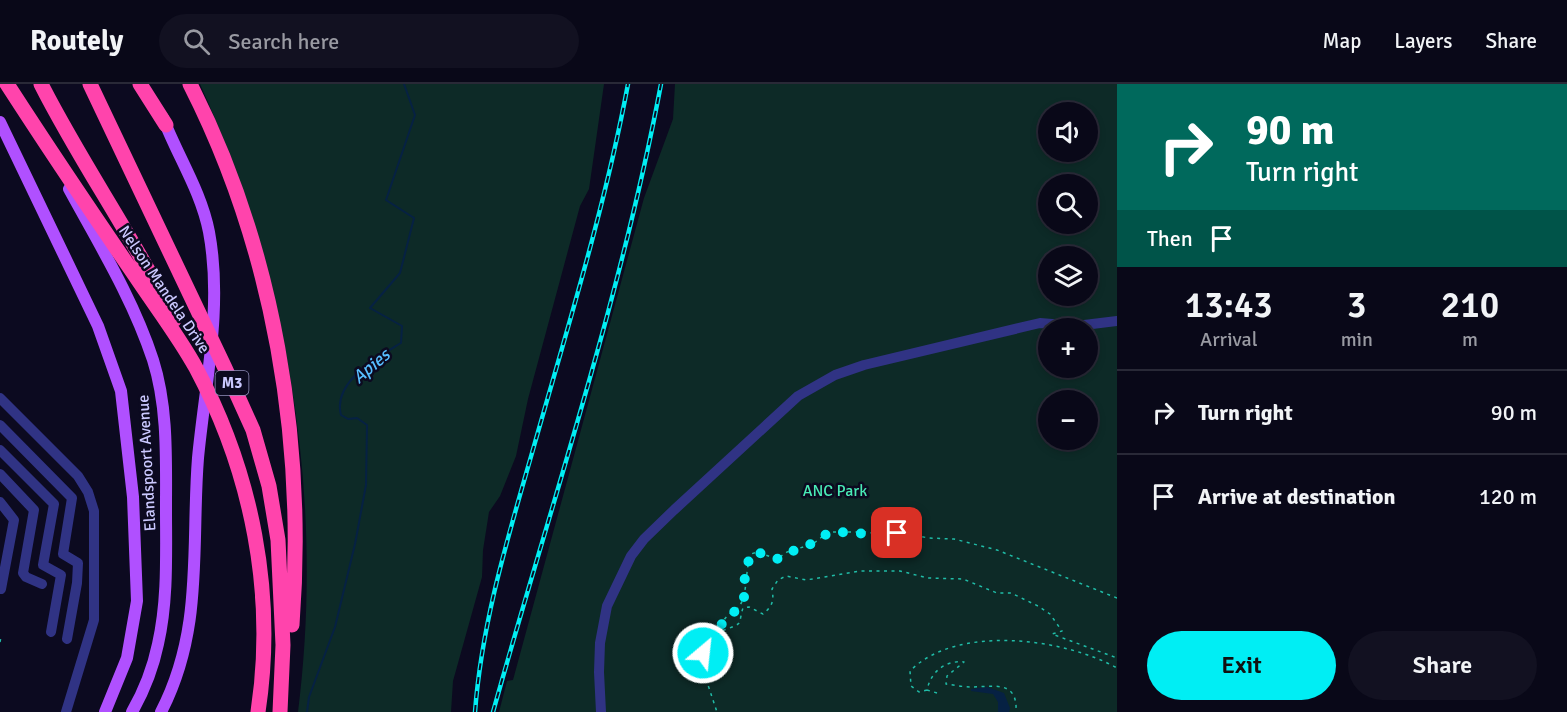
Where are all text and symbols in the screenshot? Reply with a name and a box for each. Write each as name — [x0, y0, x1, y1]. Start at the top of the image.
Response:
search box — [159, 14, 579, 68]
text: Routely — [30, 24, 123, 58]
icon: search — [180, 25, 213, 58]
text: Search here — [228, 28, 339, 55]
text: Map — [1323, 28, 1361, 54]
text: Layers — [1394, 28, 1452, 54]
text: Share — [1485, 28, 1537, 54]
map controls — [1038, 102, 1098, 450]
button: sound — [1038, 102, 1098, 162]
text: 90 m — [1246, 105, 1335, 156]
icon: right — [1147, 108, 1225, 186]
text: Turn right — [1246, 156, 1359, 189]
button: search — [1038, 174, 1098, 234]
street label: Nelson Mandela Drive — [114, 222, 214, 357]
icon: arrive — [1205, 222, 1238, 255]
text: Then — [1147, 225, 1193, 252]
button: layers — [1038, 246, 1098, 306]
text: 13:43 — [1185, 283, 1273, 328]
text: 3 — [1347, 283, 1367, 328]
text: 210 — [1441, 283, 1499, 328]
button: + — [1038, 318, 1098, 378]
text: Arrival — [1200, 327, 1258, 352]
text: min — [1341, 327, 1373, 352]
text: m — [1462, 327, 1478, 352]
water label: Apies — [348, 343, 396, 388]
road number: M3 — [216, 371, 248, 395]
button: − — [1038, 390, 1098, 450]
street label: Elandspoort Avenue — [133, 394, 161, 532]
icon: right — [1147, 396, 1180, 429]
text: Turn right — [1198, 399, 1293, 426]
text: 90 m — [1491, 399, 1537, 426]
icon: arrive — [1147, 480, 1180, 513]
park label: ANC Park — [803, 481, 867, 501]
text: Arrive at destination — [1198, 483, 1395, 510]
text: 120 m — [1479, 483, 1537, 510]
pin — [871, 507, 922, 558]
icon: arrive — [880, 516, 913, 549]
position arrow — [671, 621, 735, 685]
button: Exit — [1147, 631, 1336, 700]
button: Share — [1348, 631, 1537, 700]

